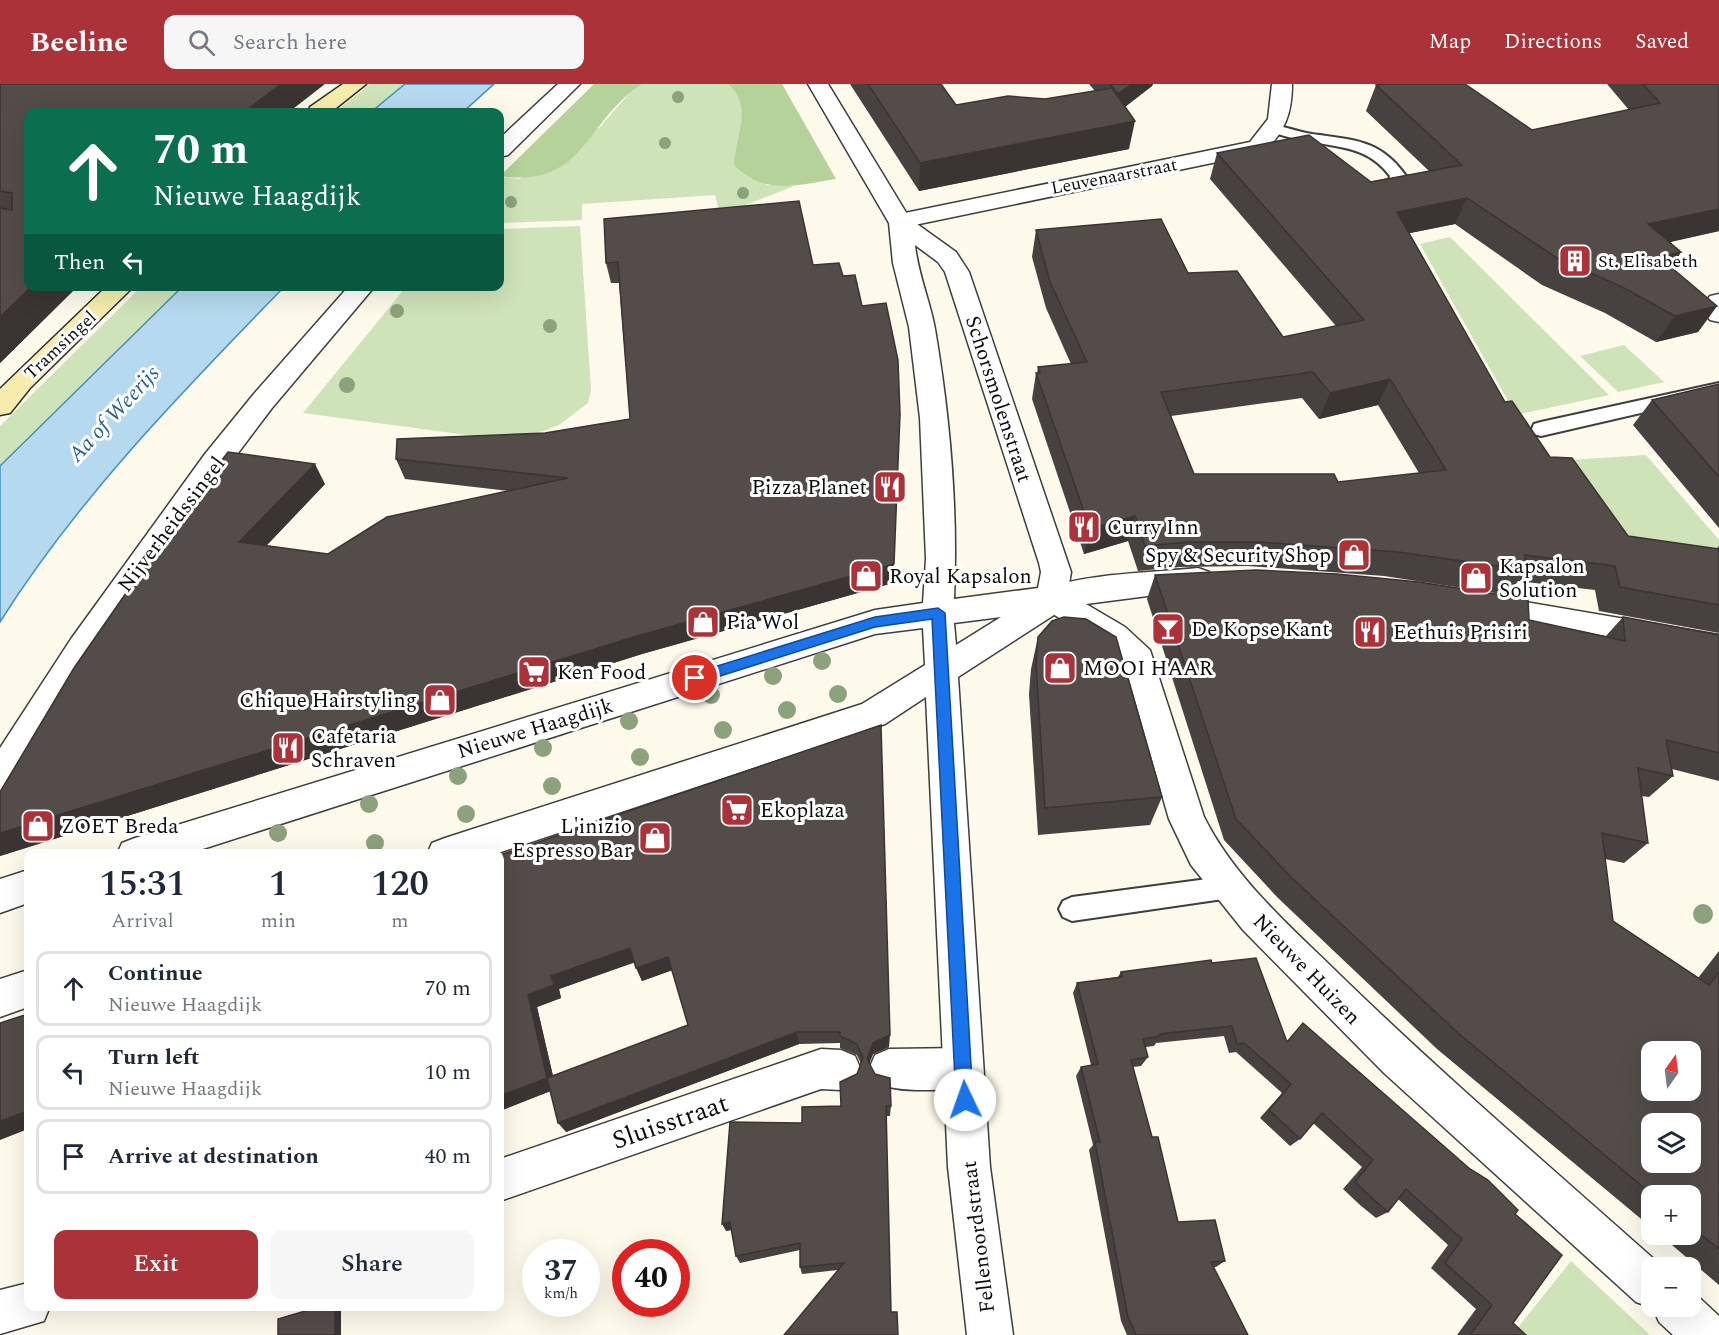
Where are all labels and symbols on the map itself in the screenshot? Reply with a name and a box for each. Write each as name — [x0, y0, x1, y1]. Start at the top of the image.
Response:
street label: Leuvenaarstraat — [1049, 151, 1180, 202]
building icon: St. Elisabeth — [1557, 243, 1593, 279]
place label: St. Elisabeth — [1598, 248, 1698, 275]
street label: Tramsingel — [18, 305, 103, 386]
street label: Schorsmolenstraat — [956, 312, 1040, 487]
water label: Aa of Weerijs — [60, 358, 168, 470]
street label: Nijverheidssingel — [110, 450, 234, 600]
restaurant icon: Pizza Planet — [872, 469, 908, 505]
place label: Pizza Planet — [752, 472, 867, 504]
restaurant icon: Curry Inn — [1066, 509, 1102, 545]
place label: Curry Inn — [1107, 512, 1199, 544]
shop icon: Spy & Security Shop — [1336, 537, 1372, 573]
place label: Spy & Security Shop — [1145, 540, 1331, 572]
place label: Kapsalon Solution — [1499, 551, 1585, 607]
shop icon: Royal Kapsalon — [848, 558, 884, 594]
shop icon: Kapsalon Solution — [1458, 560, 1494, 596]
place label: Royal Kapsalon — [889, 561, 1032, 593]
shop icon: Pia Wol — [685, 604, 721, 640]
place label: Pia Wol — [726, 607, 799, 639]
bar icon: De Kopse Kant — [1150, 611, 1186, 647]
place label: De Kopse Kant — [1191, 614, 1330, 646]
restaurant icon: Eethuis Prisiri — [1352, 614, 1388, 650]
place label: Eethuis Prisiri — [1393, 617, 1528, 649]
shop icon: MOOI HAAR — [1042, 650, 1078, 686]
pin — [669, 652, 720, 703]
place label: MOOI HAAR — [1083, 653, 1213, 685]
supermarket icon: Ken Food — [516, 654, 552, 690]
place label: Ken Food — [557, 657, 646, 689]
shop icon: Chique Hairstyling — [422, 682, 458, 718]
place label: Chique Hairstyling — [239, 685, 417, 717]
street label: Nieuwe Haagdijk — [453, 690, 618, 768]
place label: Cafetaria Schraven — [311, 721, 397, 777]
restaurant icon: Cafetaria Schraven — [270, 730, 306, 766]
supermarket icon: Ekoplaza — [719, 792, 755, 828]
place label: Ekoplaza — [760, 795, 846, 827]
shop icon: ZOET Breda — [20, 808, 56, 844]
place label: ZOET Breda — [61, 811, 179, 843]
place label: L'inizio Espresso Bar — [512, 811, 632, 867]
shop icon: L'inizio Espresso Bar — [637, 820, 673, 856]
street label: Nieuwe Huizen — [1245, 907, 1368, 1033]
north arrow — [1641, 1041, 1701, 1101]
position arrow — [933, 1068, 997, 1132]
street label: Sluisstraat — [607, 1083, 734, 1161]
street label: Fellenoordstraat — [954, 1159, 1004, 1315]
speed limit sign: 40 — [612, 1239, 690, 1317]

